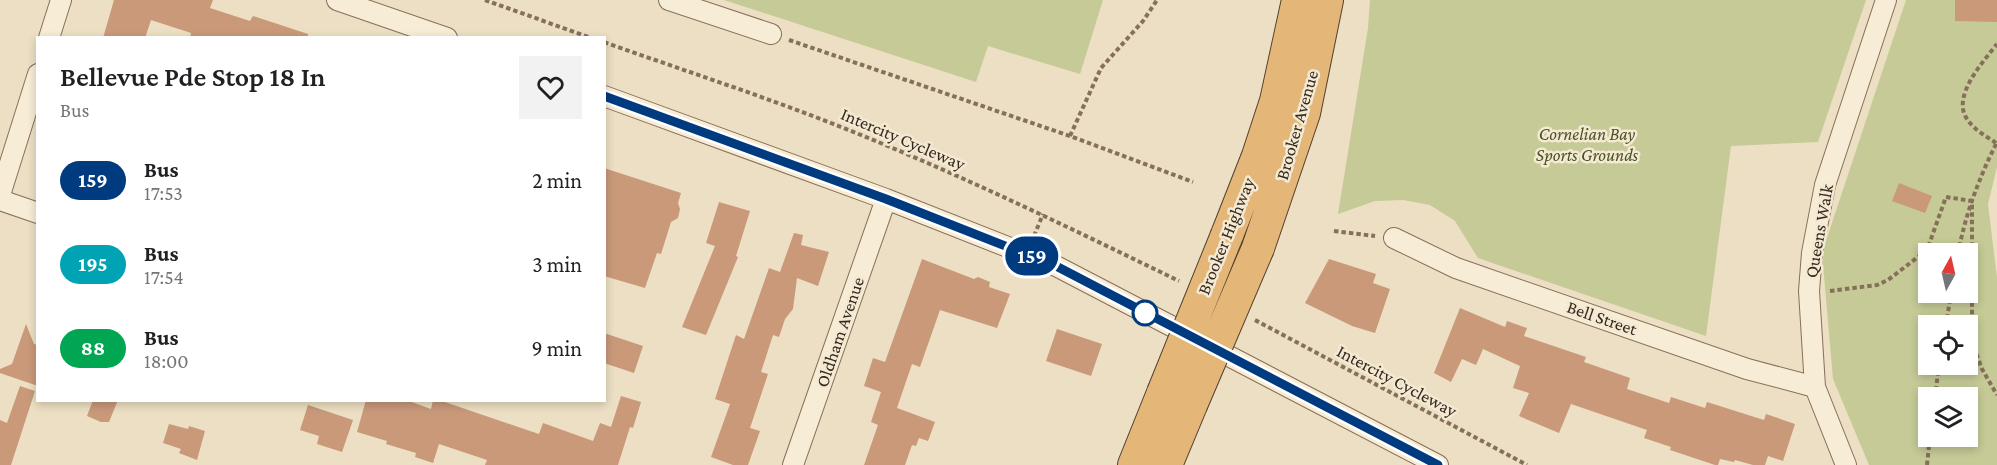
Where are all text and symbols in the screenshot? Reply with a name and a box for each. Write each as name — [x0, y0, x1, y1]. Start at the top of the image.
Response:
button: heart — [519, 56, 582, 119]
text: Bellevue Pde Stop 18 In — [60, 61, 325, 92]
street label: Brooker Avenue — [1272, 68, 1322, 182]
text: Bus — [60, 99, 89, 121]
street label: Intercity Cycleway — [838, 104, 969, 174]
park label: Cornelian Bay Sports Grounds — [1536, 124, 1639, 165]
text: Bus — [144, 157, 178, 182]
text: 159 — [78, 168, 108, 192]
text: 2 min — [532, 168, 582, 193]
street label: Brooker Highway — [1193, 174, 1259, 297]
text: 17:53 — [144, 182, 183, 204]
street label: Queens Walk — [1801, 182, 1837, 279]
line badge: 159 — [998, 236, 1066, 276]
text: Bus — [144, 241, 178, 266]
north arrow — [1918, 243, 1978, 303]
map controls — [1918, 243, 1978, 447]
text: 159 — [1017, 244, 1047, 268]
text: 195 — [78, 252, 108, 276]
text: 3 min — [532, 252, 582, 277]
text: 17:54 — [144, 266, 184, 288]
street label: Oldham Avenue — [812, 274, 868, 390]
street label: Bell Street — [1564, 297, 1641, 340]
unlabelled marker — [1132, 300, 1158, 326]
button: locate — [1918, 315, 1978, 375]
text: Bus — [144, 325, 178, 350]
text: 88 — [81, 336, 105, 360]
text: 9 min — [531, 336, 582, 361]
street label: Intercity Cycleway — [1334, 341, 1461, 421]
text: 18:00 — [144, 350, 189, 372]
button: layers — [1918, 387, 1978, 447]

